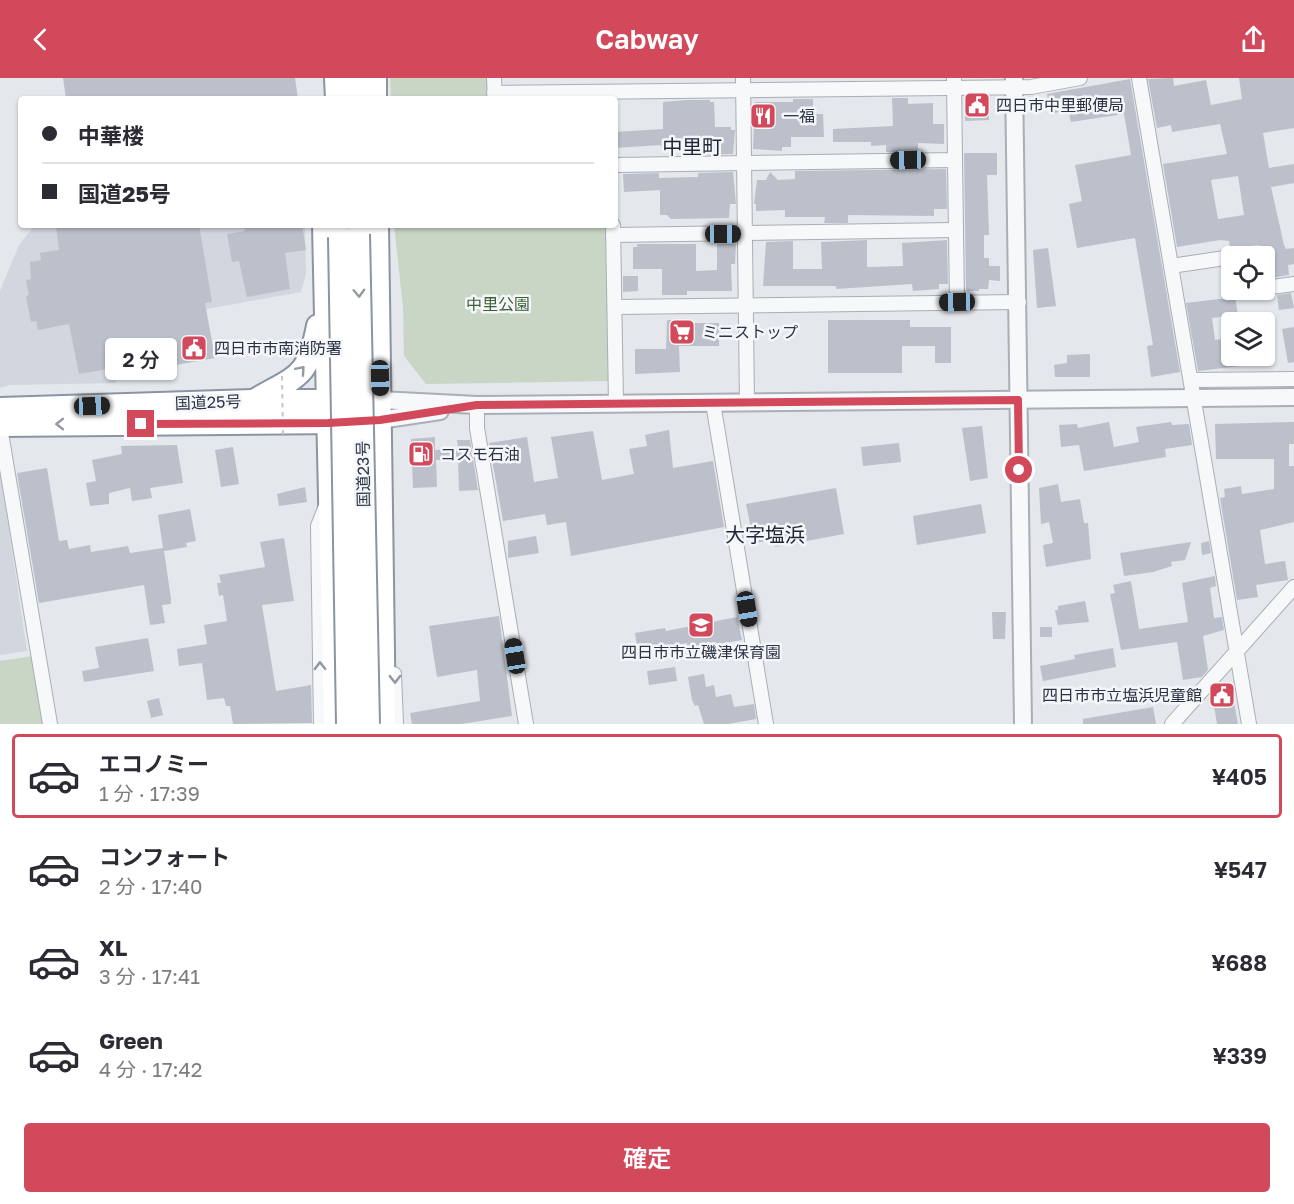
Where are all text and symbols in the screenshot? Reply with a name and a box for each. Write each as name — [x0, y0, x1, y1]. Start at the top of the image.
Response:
icon: back — [24, 23, 57, 56]
text: Cabway — [595, 23, 699, 55]
icon: share — [1237, 23, 1270, 56]
public building icon: 四日市中里郵便局 — [962, 90, 992, 120]
place label: 四日市中里郵便局 — [996, 95, 1124, 115]
restaurant icon: 一福 — [748, 101, 778, 131]
place label: 一福 — [783, 106, 815, 126]
text: 中華楼 — [78, 122, 144, 149]
district label: 中里町 — [662, 134, 722, 158]
car — [890, 151, 926, 169]
text: 国道25号 — [78, 180, 171, 207]
car — [705, 225, 741, 243]
map controls — [1221, 246, 1275, 366]
button: locate — [1221, 246, 1275, 300]
one-way arrow — [353, 288, 366, 297]
car — [939, 293, 975, 311]
park label: 中里公園 — [466, 294, 530, 314]
button: layers — [1221, 312, 1275, 366]
supermarket icon: ミニストップ — [667, 317, 697, 347]
place label: ミニストップ — [702, 322, 798, 342]
public building icon: 四日市市南消防署 — [179, 333, 209, 363]
callout: 2 分 — [105, 337, 177, 379]
place label: 四日市市南消防署 — [214, 338, 342, 358]
text: 2 分 — [123, 347, 159, 371]
car — [371, 360, 389, 396]
one-way arrow — [294, 366, 305, 377]
street label: 国道25号 — [174, 391, 242, 413]
car — [74, 396, 110, 416]
route end — [127, 410, 154, 437]
one-way arrow — [55, 418, 64, 430]
fuel station icon: コスモ石油 — [406, 439, 436, 469]
street label: 国道23号 — [352, 441, 374, 507]
place label: コスモ石油 — [440, 444, 520, 464]
route start — [1005, 456, 1032, 483]
district label: 大字塩浜 — [725, 522, 805, 546]
car — [735, 590, 759, 628]
school or university icon: 四日市市立磯津保育園 — [686, 610, 716, 640]
car — [503, 637, 527, 675]
place label: 四日市市立磯津保育園 — [621, 642, 781, 662]
one-way arrow — [314, 661, 327, 670]
one-way arrow — [388, 674, 401, 683]
public building icon: 四日市市立塩浜児童館 — [1207, 680, 1237, 710]
place label: 四日市市立塩浜児童館 — [1042, 685, 1202, 705]
icon: car — [27, 749, 81, 803]
text: エコノミー — [99, 750, 209, 777]
text: ¥405 — [1212, 763, 1267, 790]
text: 1 分 · 17:39 — [99, 781, 200, 805]
icon: car — [27, 842, 81, 896]
text: コンフォート — [99, 843, 230, 870]
text: ¥547 — [1214, 856, 1267, 883]
text: 2 分 · 17:40 — [99, 874, 203, 898]
text: XL — [99, 934, 127, 961]
icon: car — [27, 935, 81, 989]
text: ¥688 — [1211, 949, 1267, 976]
text: 3 分 · 17:41 — [99, 964, 200, 988]
text: Green — [99, 1027, 163, 1054]
icon: car — [27, 1028, 81, 1082]
text: ¥339 — [1212, 1042, 1267, 1069]
text: 4 分 · 17:42 — [99, 1057, 202, 1081]
button: 確定 — [24, 1123, 1270, 1192]

